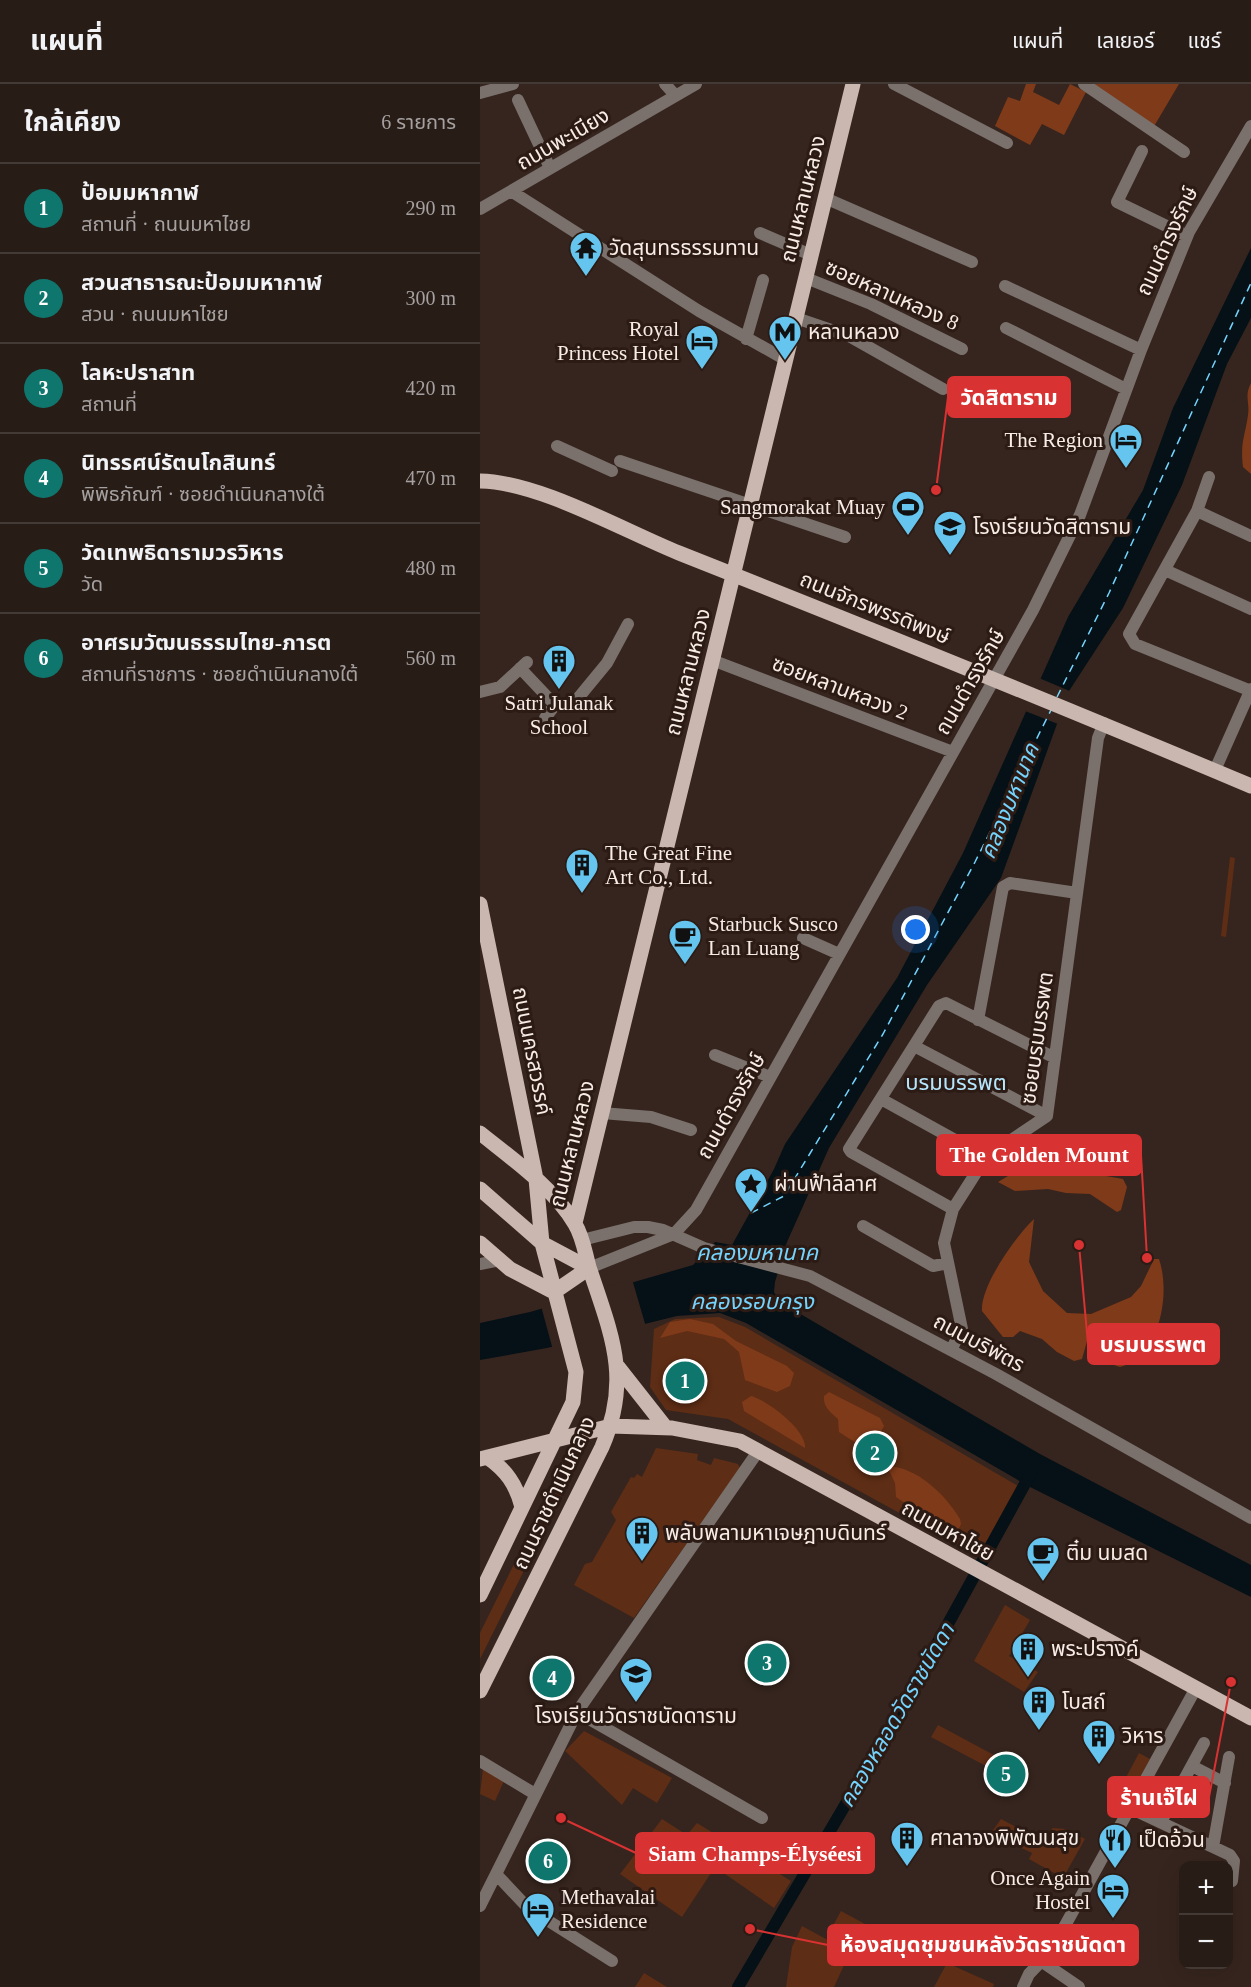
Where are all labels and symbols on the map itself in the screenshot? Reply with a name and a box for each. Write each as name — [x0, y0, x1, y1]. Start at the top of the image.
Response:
street label: ถนนพะเนียง — [512, 103, 614, 175]
street label: ถนนหลานหลวง — [776, 133, 830, 265]
street label: ถนนดำรงรักษ์ — [1131, 183, 1203, 299]
temple icon: วัดสุนทรธรรมทาน — [568, 230, 604, 277]
place label: วัดสุนทรธรรมทาน — [609, 236, 759, 261]
street label: ซอยหลานหลวง 8 — [821, 254, 963, 336]
metro station icon: หลานหลวง — [767, 314, 803, 361]
place label: Royal Princess Hotel — [557, 317, 679, 365]
place label: หลานหลวง — [808, 319, 900, 345]
hotel icon: Royal Princess Hotel — [684, 323, 720, 370]
callout: วัดสิตาราม — [948, 377, 1070, 417]
text: วัดสิตาราม — [960, 385, 1058, 410]
hotel icon: The Region — [1108, 422, 1144, 469]
place label: The Region — [1004, 428, 1103, 452]
sports icon: Sangmorakat Muay — [890, 489, 926, 536]
place label: Sangmorakat Muay — [720, 495, 886, 519]
school or university icon: โรงเรียนวัดสิตาราม — [932, 509, 968, 556]
place label: โรงเรียนวัดสิตาราม — [973, 515, 1131, 539]
street label: ถนนจักรพรรดิพงษ์ — [796, 567, 954, 649]
street label: ถนนหลานหลวง — [661, 606, 715, 738]
street label: ถนนดำรงรักษ์ — [930, 625, 1010, 739]
building icon: Satri Julanak School — [541, 643, 577, 690]
street label: ซอยหลานหลวง 2 — [769, 651, 911, 725]
place label: Satri Julanak School — [504, 691, 614, 739]
water label: คลองมหานาค — [975, 739, 1044, 862]
place label: The Great Fine Art Co., Ltd. — [605, 841, 732, 889]
building icon: The Great Fine Art Co., Ltd. — [564, 847, 600, 894]
place label: Starbuck Susco Lan Luang — [708, 912, 838, 960]
your location — [901, 915, 930, 944]
cafe icon: Starbuck Susco Lan Luang — [667, 918, 703, 965]
street label: ซอยบรมบรรพต — [1016, 970, 1058, 1106]
street label: ถนนนครสวรรค์ — [508, 985, 556, 1117]
street label: ถนนดำรงรักษ์ — [692, 1049, 770, 1163]
district label: บรมบรรพต — [905, 1070, 1007, 1095]
street label: ถนนหลานหลวง — [545, 1078, 599, 1210]
callout: The Golden Mount — [937, 1135, 1141, 1175]
text: The Golden Mount — [949, 1142, 1130, 1167]
place icon: ผ่านฟ้าลีลาศ — [733, 1166, 769, 1213]
place label: ผ่านฟ้าลีลาศ — [774, 1172, 878, 1196]
water label: คลองมหานาค — [696, 1240, 819, 1265]
water label: คลองรอบกรุง — [691, 1289, 815, 1315]
street label: ถนนบริพัตร — [929, 1309, 1029, 1377]
callout: บรมบรรพต — [1088, 1324, 1219, 1364]
text: บรมบรรพต — [1100, 1332, 1206, 1357]
pin: 1 — [666, 1358, 704, 1404]
street label: ถนนราชดำเนินกลาง — [508, 1413, 600, 1573]
pin: 2 — [856, 1430, 894, 1476]
street label: ถนนมหาไชย — [897, 1496, 999, 1566]
building icon: พลับพลามหาเจษฎาบดินทร์ — [624, 1515, 660, 1562]
place label: พลับพลามหาเจษฎาบดินทร์ — [665, 1521, 887, 1545]
cafe icon: ติ๋ม นมสด — [1025, 1535, 1061, 1582]
place label: ติ๋ม นมสด — [1066, 1539, 1148, 1565]
water label: คลองหลอดวัดราชนัดดา — [834, 1618, 960, 1811]
building icon: พระปรางค์ — [1010, 1631, 1046, 1678]
place label: พระปรางค์ — [1051, 1637, 1139, 1661]
pin: 3 — [748, 1640, 786, 1686]
pin: 4 — [532, 1656, 572, 1700]
school or university icon: โรงเรียนวัดราชนัดดาราม — [618, 1656, 654, 1703]
building icon: โบสถ์ — [1021, 1684, 1057, 1731]
place label: โบสถ์ — [1062, 1690, 1106, 1714]
place label: โรงเรียนวัดราชนัดดาราม — [535, 1704, 737, 1728]
building icon: วิหาร — [1081, 1718, 1117, 1765]
place label: วิหาร — [1122, 1724, 1163, 1748]
pin: 5 — [986, 1752, 1026, 1796]
callout: ร้านเจ๊ไฝ — [1108, 1777, 1209, 1817]
text: ร้านเจ๊ไฝ — [1120, 1785, 1198, 1810]
building icon: ศาลาจงพิพัฒนสุข — [889, 1820, 925, 1867]
restaurant icon: เป็ดอ้วน — [1097, 1822, 1133, 1869]
place label: ศาลาจงพิพัฒนสุข — [930, 1826, 1079, 1851]
place label: เป็ดอ้วน — [1138, 1828, 1205, 1852]
callout: Siam Champs-Élyséesi — [636, 1833, 874, 1873]
pin: 6 — [528, 1838, 568, 1884]
text: Siam Champs-Élyséesi — [648, 1841, 862, 1866]
place label: Once Again Hostel — [990, 1866, 1090, 1914]
hotel icon: Once Again Hostel — [1095, 1872, 1131, 1919]
place label: Methavalai Residence — [561, 1885, 656, 1933]
hotel icon: Methavalai Residence — [520, 1891, 556, 1938]
callout: ห้องสมุดชุมชนหลังวัดราชนัดดา — [828, 1925, 1138, 1965]
text: ห้องสมุดชุมชนหลังวัดราชนัดดา — [840, 1932, 1126, 1958]

